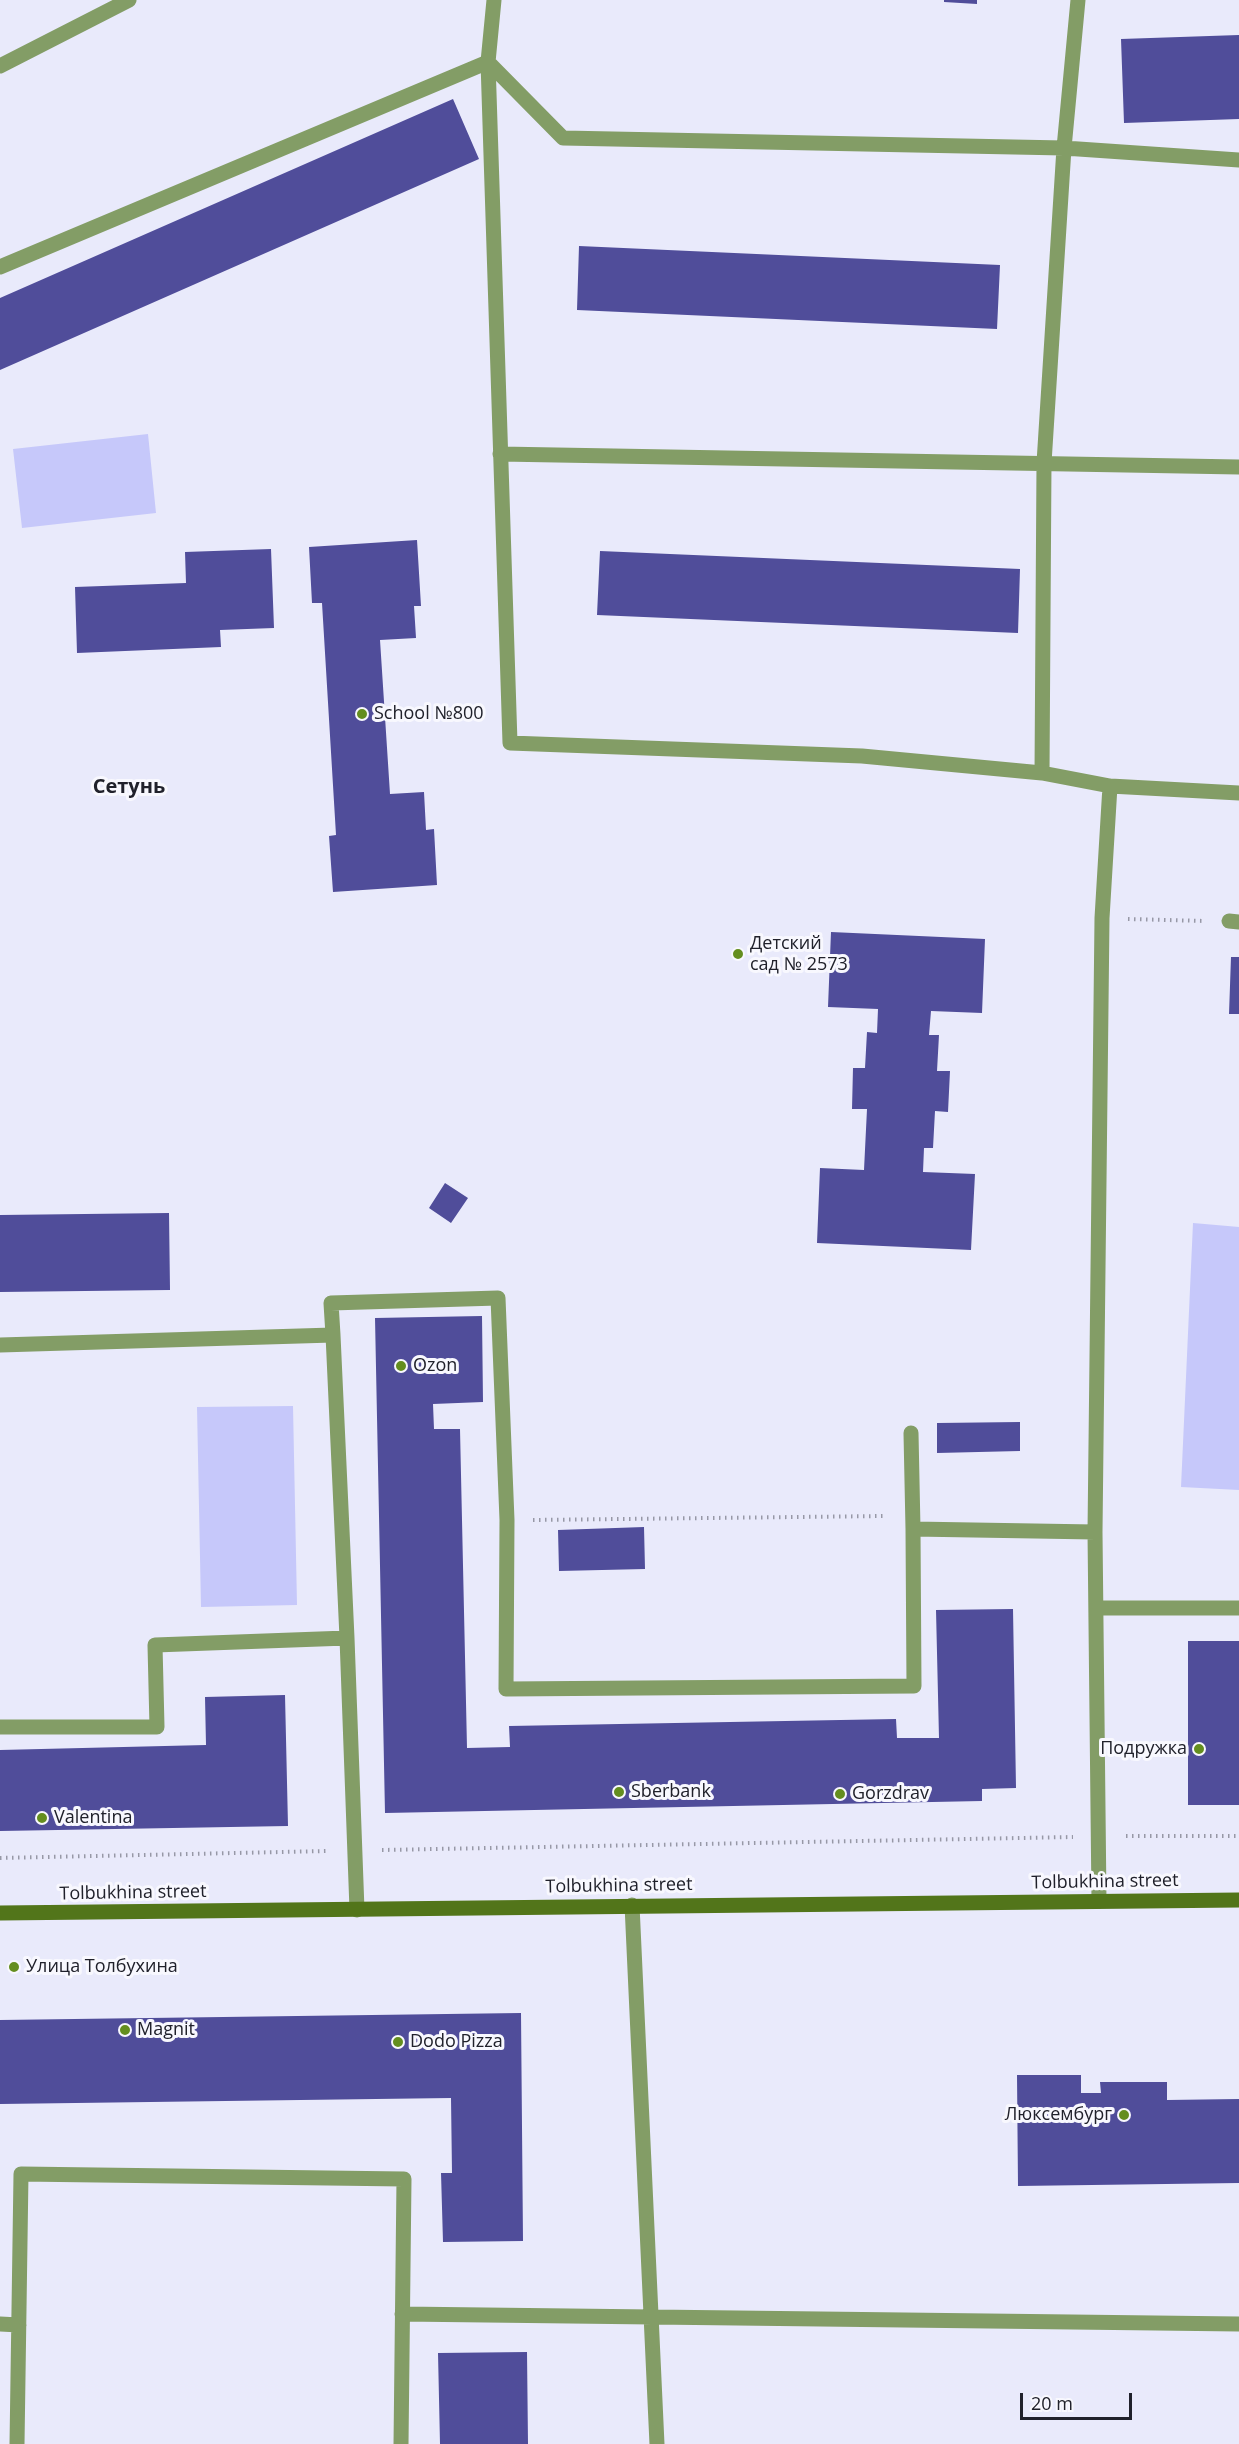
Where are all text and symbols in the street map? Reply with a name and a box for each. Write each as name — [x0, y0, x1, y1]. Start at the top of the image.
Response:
place label: School №800 — [374, 703, 484, 725]
marker: School №800 — [355, 707, 369, 721]
district label: Сетунь — [93, 775, 165, 799]
place label: Детский сад № 2573 — [750, 933, 848, 976]
marker: Детский сад № 2573 — [731, 947, 745, 961]
place label: Ozon — [413, 1355, 457, 1377]
marker: Ozon — [394, 1359, 408, 1373]
place label: Подружка — [1100, 1738, 1187, 1760]
marker: Подружка — [1192, 1742, 1206, 1756]
place label: Sberbank — [631, 1781, 711, 1803]
place label: Gorzdrav — [852, 1783, 929, 1805]
marker: Sberbank — [612, 1785, 626, 1799]
marker: Gorzdrav — [833, 1787, 847, 1801]
place label: Valentina — [54, 1807, 132, 1829]
marker: Valentina — [35, 1811, 49, 1825]
street label: Tolbukhina street — [1031, 1870, 1179, 1894]
street label: Tolbukhina street — [545, 1874, 693, 1898]
street label: Tolbukhina street — [59, 1881, 207, 1905]
place label: Улица Толбухина — [26, 1956, 178, 1978]
marker: Улица Толбухина — [7, 1960, 21, 1974]
place label: Magnit — [137, 2019, 195, 2041]
marker: Magnit — [118, 2023, 132, 2037]
place label: Dodo Pizza — [410, 2031, 503, 2053]
marker: Dodo Pizza — [391, 2035, 405, 2049]
place label: Люксембург — [1005, 2104, 1112, 2126]
marker: Люксембург — [1117, 2108, 1131, 2122]
scale bar — [1023, 2381, 1136, 2419]
text: 20 m — [1031, 2391, 1073, 2415]

